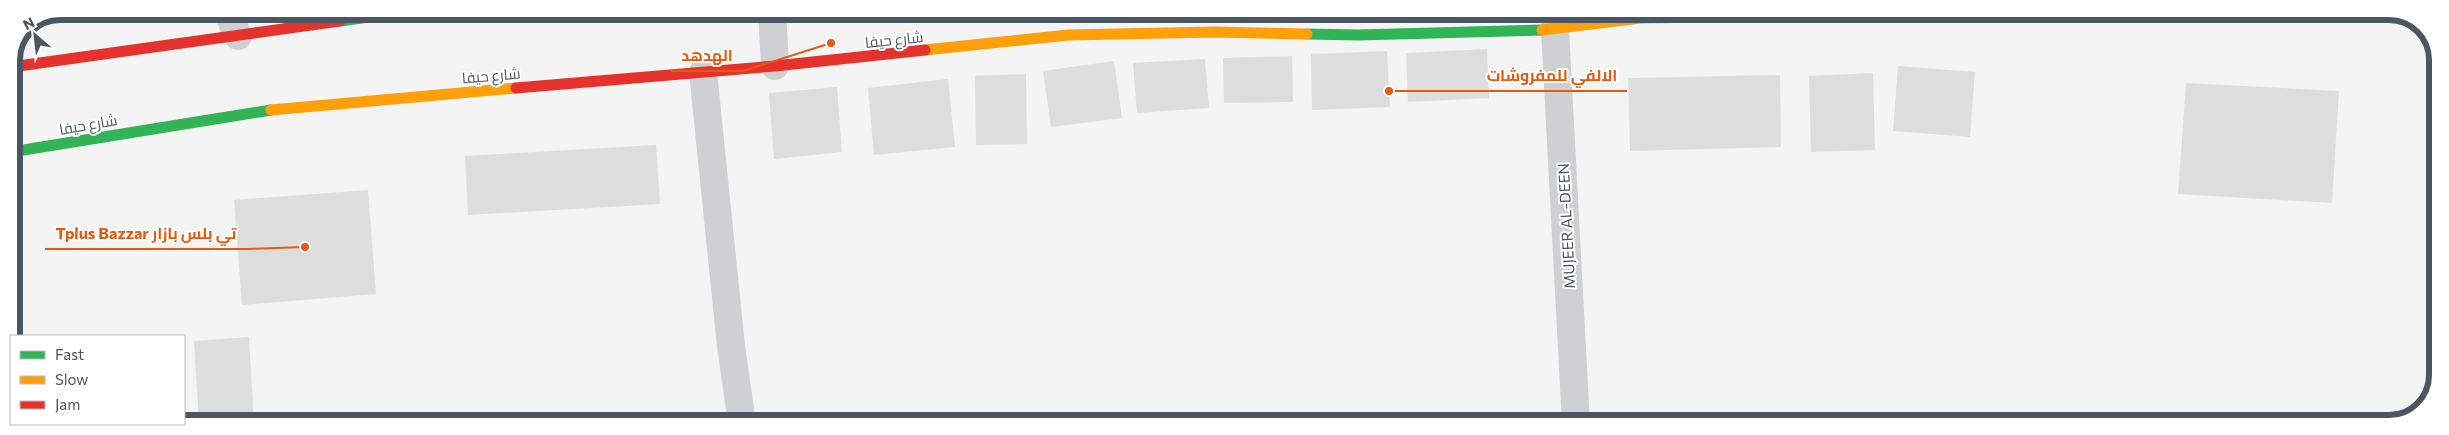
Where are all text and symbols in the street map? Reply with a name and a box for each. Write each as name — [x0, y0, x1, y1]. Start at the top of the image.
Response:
north arrow — [10, 10, 60, 60]
text: N — [20, 13, 37, 33]
street label: شارع حيفا — [864, 27, 924, 54]
callout: الهدهد — [671, 40, 743, 71]
text: الهدهد — [681, 45, 733, 65]
callout: الالفي للمفروشات — [1476, 60, 1627, 91]
street label: شارع حيفا — [461, 63, 521, 90]
text: الالفي للمفروشات — [1487, 65, 1617, 88]
street label: شارع حيفا — [58, 110, 119, 141]
street label: MUJEER AL-DEEN — [1554, 163, 1578, 289]
callout: Tplus Bazzar تي بلس بازار — [45, 218, 246, 249]
text: Tplus Bazzar تي بلس بازار — [56, 223, 238, 246]
legend — [10, 335, 185, 425]
text: Fast — [55, 345, 84, 363]
text: Slow — [55, 370, 88, 388]
text: Jam — [55, 395, 80, 413]

